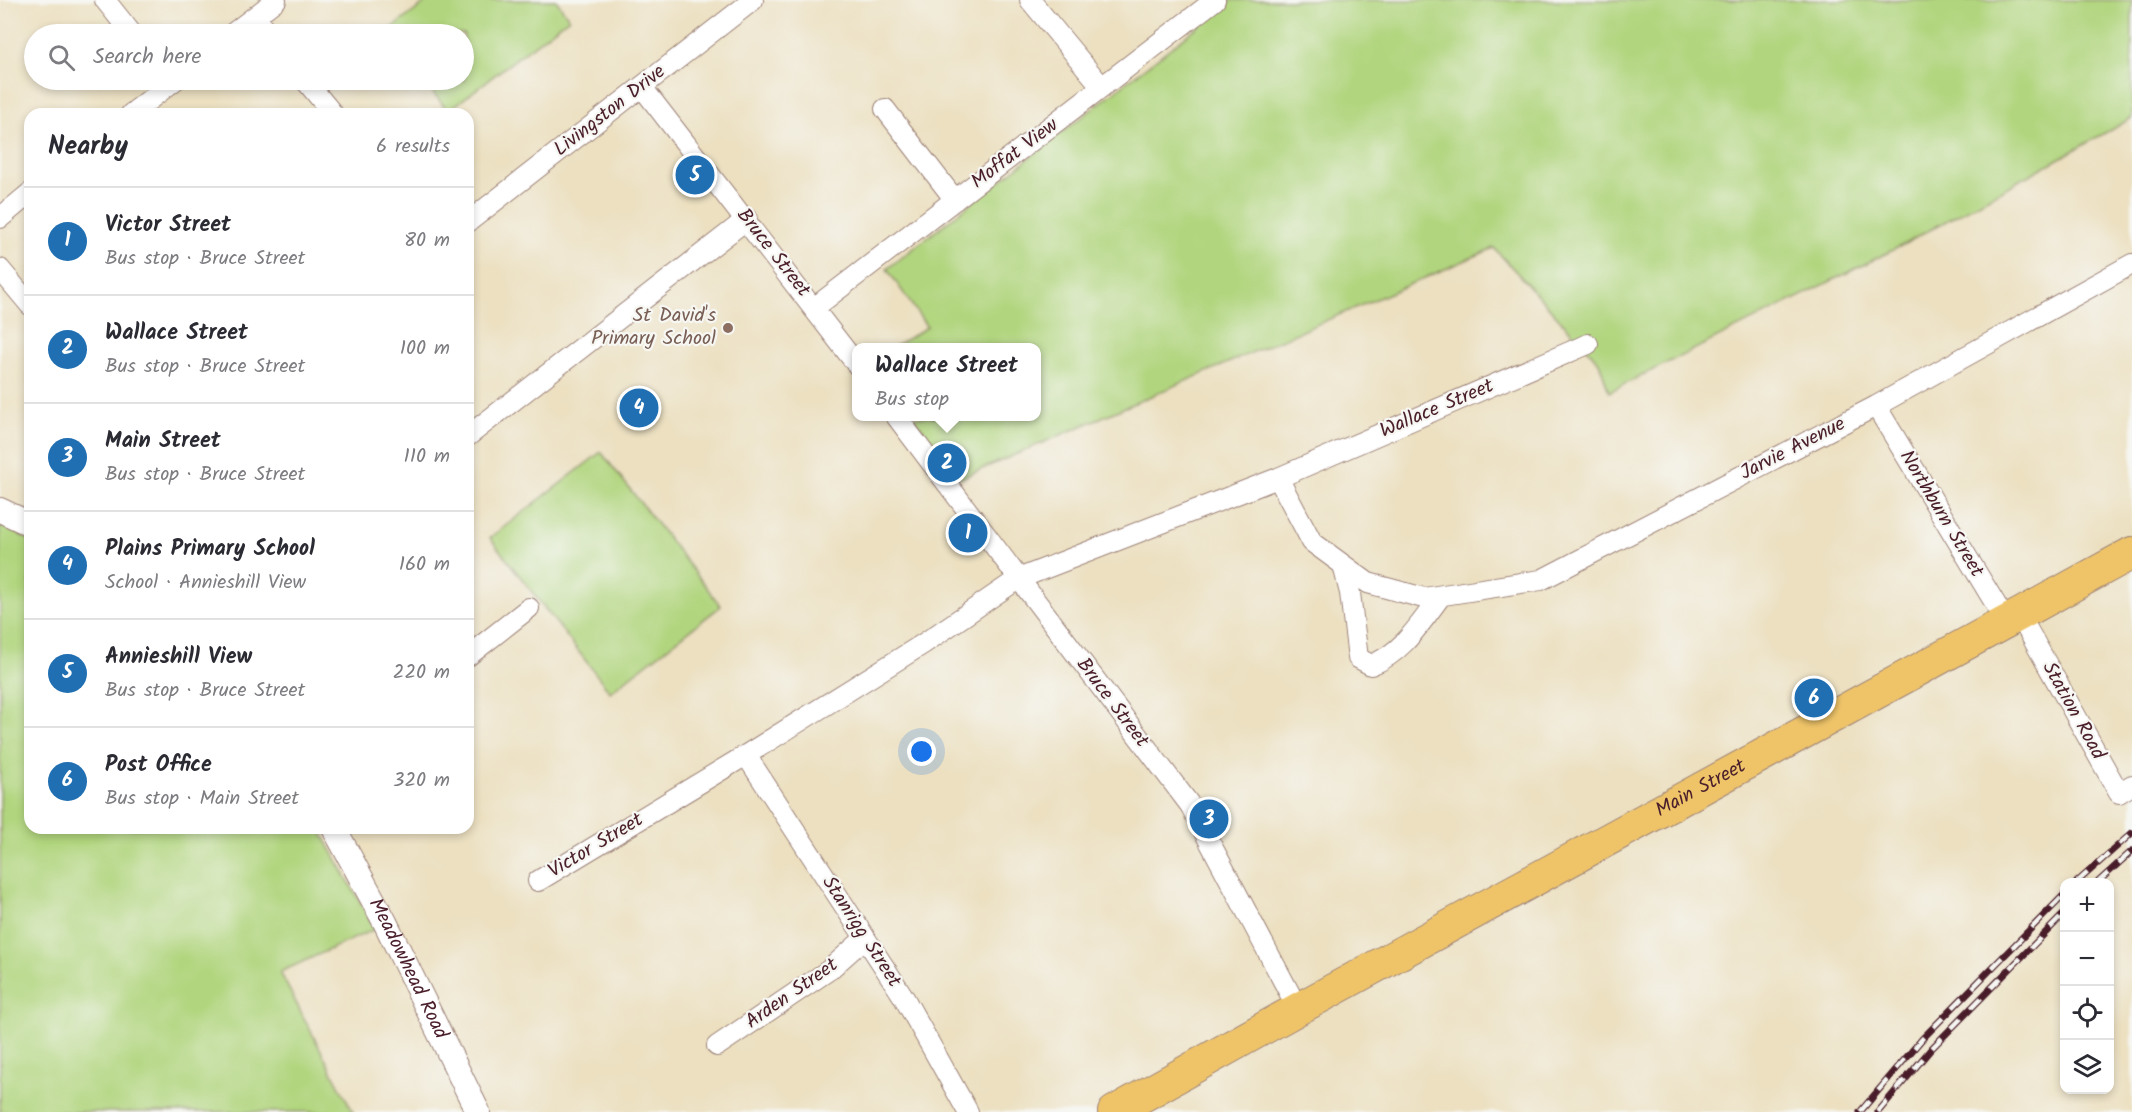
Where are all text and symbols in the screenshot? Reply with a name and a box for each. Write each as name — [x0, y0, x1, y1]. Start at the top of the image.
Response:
search box — [24, 24, 474, 90]
text: Search here — [93, 40, 201, 75]
icon: search — [45, 41, 78, 74]
street label: Livingston Drive — [547, 57, 673, 165]
street label: Moffat View — [964, 110, 1066, 198]
text: Nearby — [48, 126, 128, 168]
text: 6 results — [376, 131, 450, 163]
pin: 5 — [676, 152, 714, 198]
street label: Bruce Street — [728, 202, 818, 305]
text: Victor Street — [105, 208, 231, 243]
text: 1 — [64, 225, 71, 257]
text: 80 m — [404, 225, 450, 257]
text: Bus stop · Bruce Street — [105, 243, 305, 275]
place label: St David's Primary School — [591, 300, 716, 355]
text: Wallace Street — [105, 316, 248, 351]
marker: St David's Primary School — [721, 321, 735, 335]
text: 2 — [62, 333, 73, 365]
text: 100 m — [400, 333, 450, 365]
popup — [852, 343, 1041, 421]
text: Wallace Street — [875, 349, 1018, 384]
text: Bus stop · Bruce Street — [105, 351, 305, 383]
street label: Wallace Street — [1375, 371, 1499, 447]
text: Bus stop — [875, 384, 949, 416]
pin: 4 — [620, 386, 658, 430]
street label: Jarvie Avenue — [1735, 409, 1851, 489]
text: Main Street — [105, 424, 221, 459]
pin: 2 — [928, 440, 966, 486]
text: 3 — [62, 441, 73, 473]
text: 110 m — [404, 441, 450, 473]
street label: Northburn Street — [1890, 444, 1992, 584]
text: Bus stop · Bruce Street — [105, 459, 305, 491]
pin: 1 — [948, 510, 988, 556]
text: Plains Primary School — [105, 532, 315, 567]
text: 4 — [62, 549, 73, 581]
text: 160 m — [399, 549, 450, 581]
text: School · Annieshill View — [105, 567, 306, 599]
text: Annieshill View — [105, 640, 252, 675]
street label: Bruce Street — [1067, 651, 1157, 755]
street label: Station Road — [2033, 656, 2114, 767]
text: 5 — [62, 657, 73, 689]
text: 220 m — [393, 657, 450, 689]
text: Bus stop · Bruce Street — [105, 675, 305, 707]
pin: 6 — [1794, 676, 1834, 720]
your location — [907, 737, 936, 766]
text: Post Office — [105, 748, 212, 783]
street label: Main Street — [1650, 751, 1752, 827]
text: 6 — [62, 765, 73, 797]
text: 320 m — [393, 765, 450, 797]
text: Bus stop · Main Street — [105, 783, 299, 815]
pin: 3 — [1190, 796, 1228, 842]
street label: Victor Street — [542, 805, 650, 887]
street label: Stanrigg Street — [813, 870, 909, 994]
map controls — [2060, 878, 2114, 1094]
button: + — [2060, 878, 2114, 932]
street label: Meadowhead Road — [359, 892, 457, 1046]
button: − — [2060, 932, 2114, 986]
street label: Arden Street — [739, 950, 845, 1038]
button: locate — [2060, 986, 2114, 1040]
button: layers — [2060, 1040, 2114, 1094]

